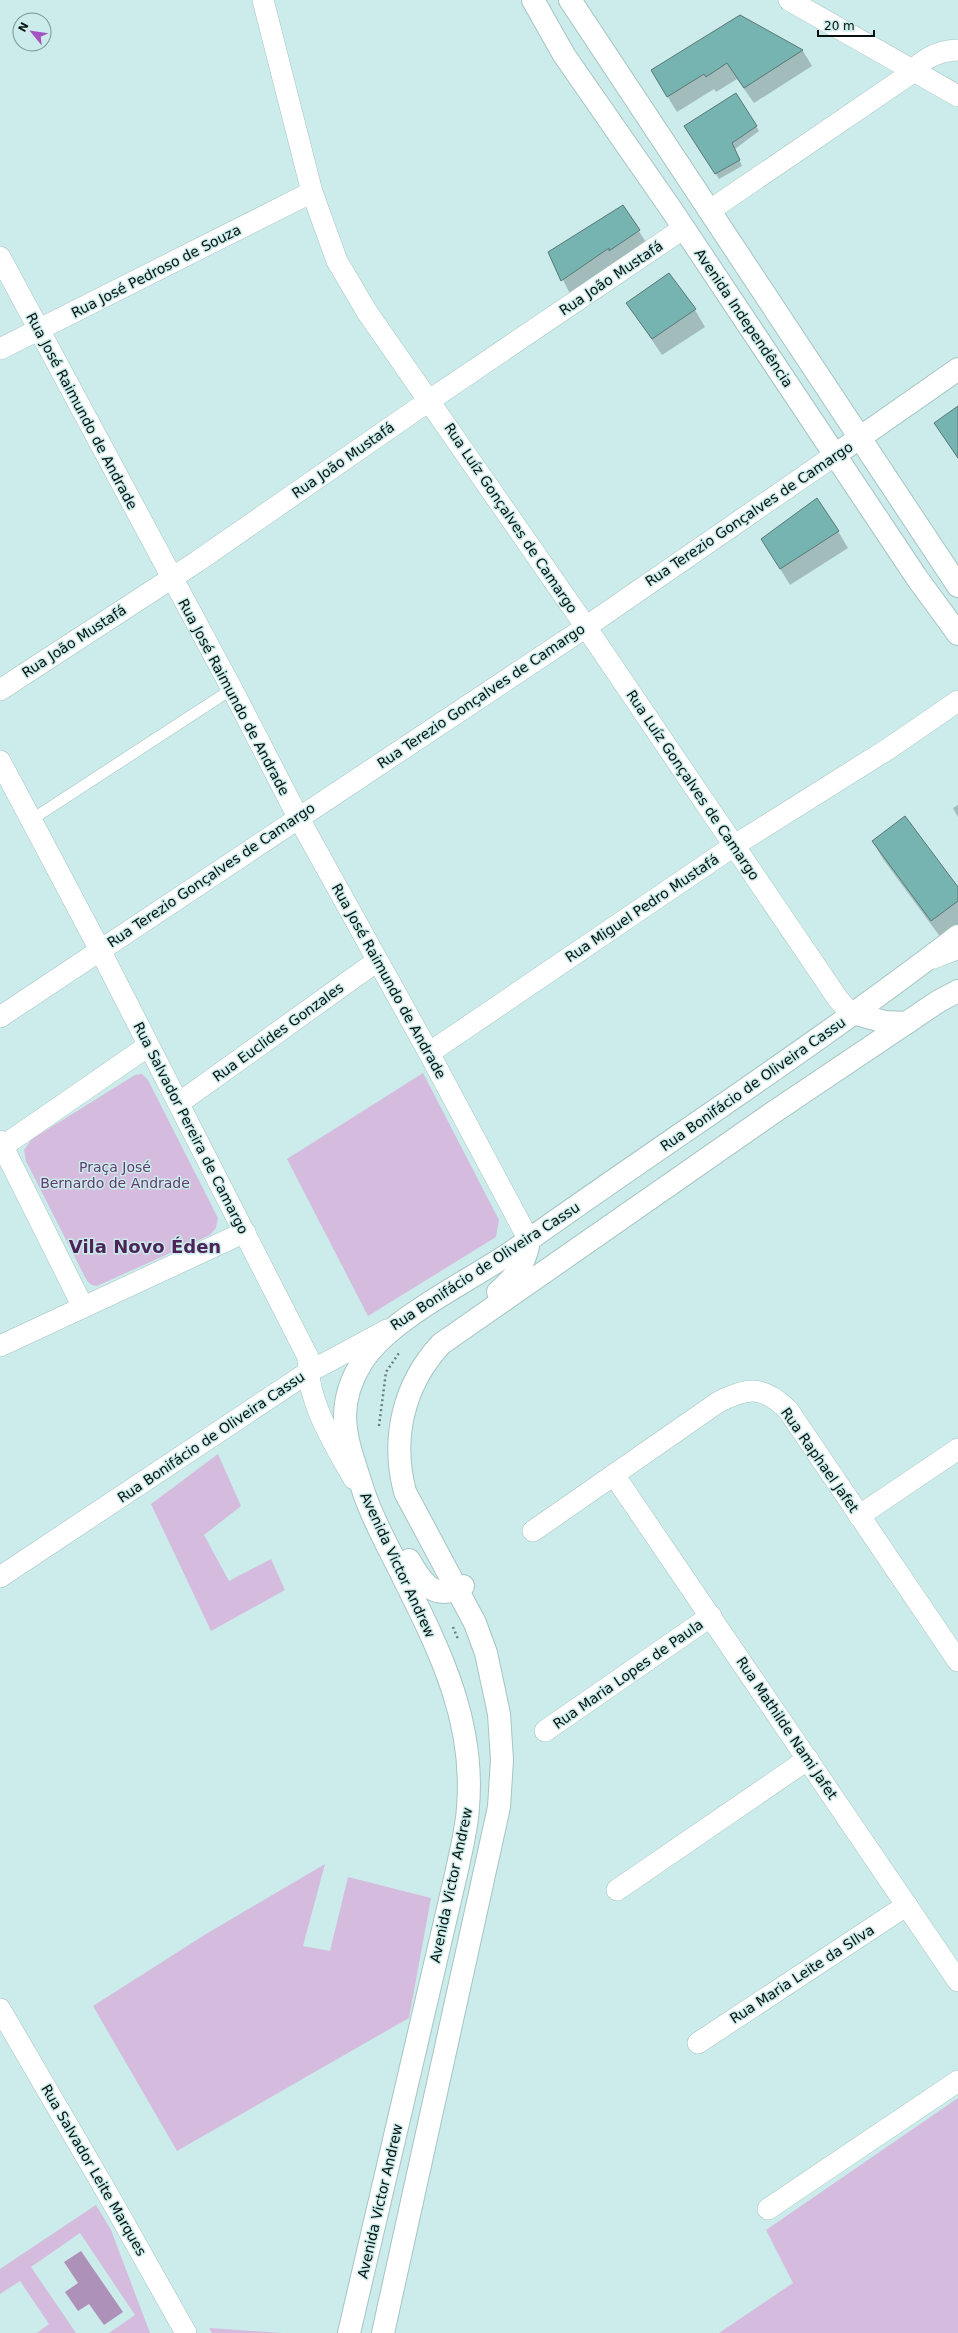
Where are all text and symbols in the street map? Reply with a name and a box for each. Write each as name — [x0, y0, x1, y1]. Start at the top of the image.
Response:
north arrow — [12, 12, 52, 52]
scale bar — [818, 12, 874, 38]
text: 20 m — [824, 19, 855, 33]
text: N — [16, 20, 32, 35]
street label: Rua José Pedroso de Souza — [69, 221, 243, 321]
street label: Rua João Mustafá — [556, 238, 666, 318]
street label: Avenida Independência — [692, 246, 796, 390]
street label: Rua José Raimundo de Andrade — [23, 310, 141, 512]
street label: Rua João Mustafá — [289, 419, 397, 501]
street label: Rua Luíz Gonçalves de Camargo — [441, 420, 581, 616]
street label: Rua Terezio Gonçalves de Camargo — [642, 438, 856, 590]
street label: Rua José Raimundo de Andrade — [175, 596, 293, 798]
street label: Rua João Mustafá — [19, 601, 129, 681]
street label: Rua Terezio Gonçalves de Camargo — [374, 620, 588, 772]
street label: Rua Luíz Gonçalves de Camargo — [623, 687, 763, 883]
street label: Rua Terezio Gonçalves de Camargo — [104, 799, 318, 951]
street label: Rua Miguel Pedro Mustafá — [562, 851, 722, 965]
street label: Rua José Raimundo de Andrade — [329, 881, 449, 1081]
street label: Rua Euclides Gonzales — [210, 979, 346, 1085]
street label: Rua Bonifácio de Oliveira Cassu — [657, 1014, 849, 1154]
street label: Rua Salvador Pereira de Camargo — [130, 1019, 252, 1237]
park label: Praça José Bernardo de Andrade — [40, 1159, 190, 1191]
street label: Rua Bonifácio de Oliveira Cassu — [387, 1199, 583, 1333]
district label: Vila Novo Éden — [69, 1236, 221, 1257]
street label: Rua Bonifácio de Oliveira Cassu — [114, 1368, 308, 1506]
street label: Rua Raphael Jafet — [778, 1405, 862, 1516]
street label: Avenida Victor Andrew — [357, 1490, 439, 1640]
street label: Rua Maria Lopes de Paula — [550, 1616, 706, 1732]
street label: Rua Mathilde Nami Jafet — [733, 1654, 841, 1803]
street label: Avenida Victor Andrew — [427, 1806, 475, 1964]
street label: Rua Maria Leite da SIlva — [727, 1921, 877, 2027]
street label: Rua Salvador Leite Marques — [38, 2081, 150, 2259]
street label: Avenida Victor Andrew — [354, 2122, 406, 2280]

